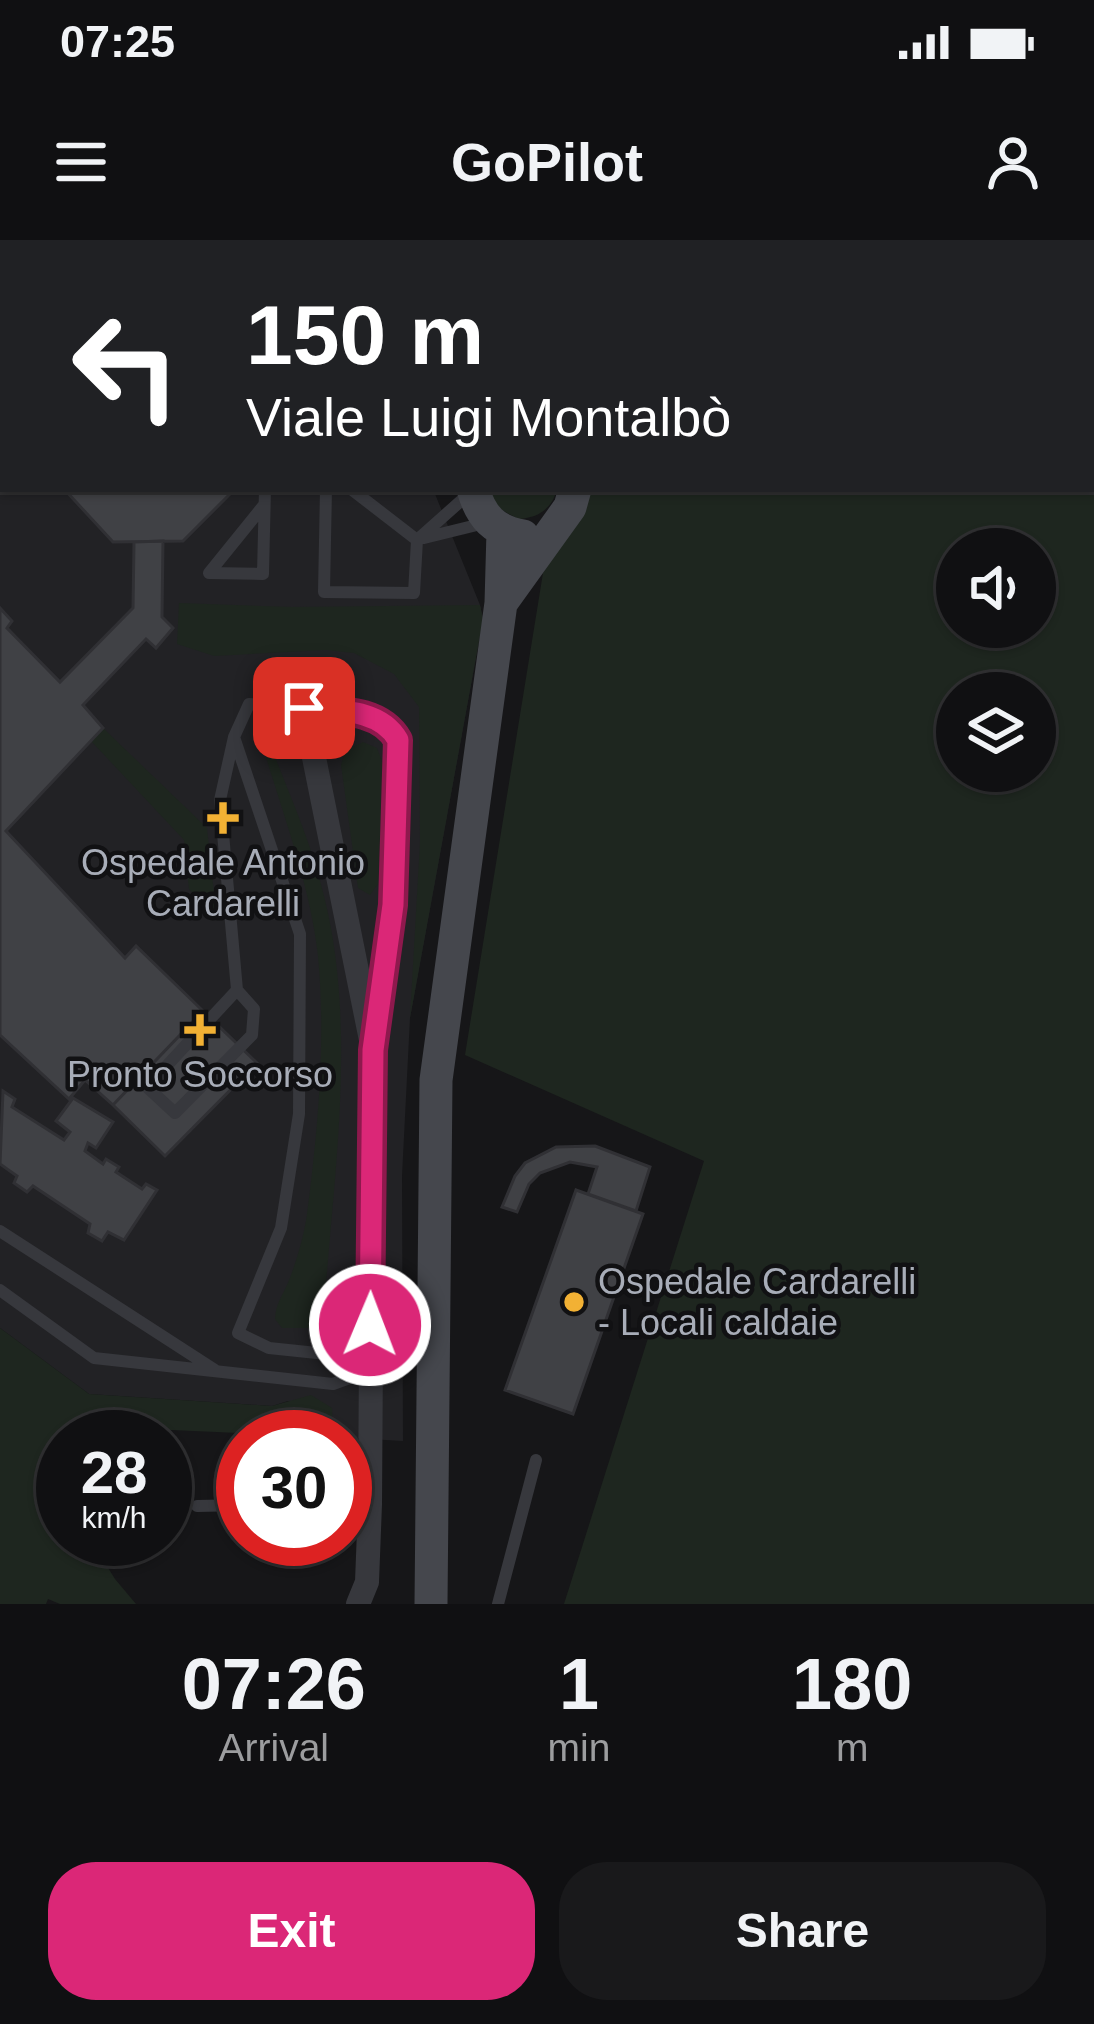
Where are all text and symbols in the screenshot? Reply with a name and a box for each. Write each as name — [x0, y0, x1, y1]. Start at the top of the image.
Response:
text: 07:25 — [60, 16, 175, 67]
icon: menu — [48, 129, 114, 195]
icon: person — [980, 129, 1046, 195]
text: GoPilot — [451, 132, 643, 192]
icon: left — [48, 288, 204, 444]
text: 150 m — [246, 288, 484, 382]
text: Viale Luigi Montalbò — [246, 387, 731, 447]
map controls — [936, 528, 1056, 792]
button: sound — [936, 528, 1056, 648]
pin — [253, 657, 355, 759]
button: layers — [936, 672, 1056, 792]
icon: arrive — [271, 675, 337, 741]
marker: Ospedale Antonio Cardarelli — [207, 802, 239, 834]
place label: Ospedale Antonio Cardarelli — [81, 842, 365, 924]
marker: Pronto Soccorso — [184, 1014, 216, 1046]
place label: Pronto Soccorso — [67, 1054, 333, 1095]
place label: Ospedale Cardarelli - Locali caldaie — [598, 1261, 916, 1343]
position arrow — [307, 1262, 433, 1388]
marker: Ospedale Cardarelli - Locali caldaie — [561, 1289, 587, 1315]
speed limit sign: 30 — [216, 1410, 372, 1566]
text: 28 — [81, 1439, 147, 1506]
text: km/h — [81, 1501, 147, 1534]
text: 07:26 — [182, 1644, 366, 1724]
text: 1 — [559, 1644, 599, 1724]
text: 180 — [792, 1644, 912, 1724]
text: Arrival — [219, 1726, 329, 1769]
text: min — [548, 1726, 610, 1769]
text: m — [836, 1726, 868, 1769]
button: Exit — [48, 1862, 535, 2000]
button: Share — [559, 1862, 1046, 2000]

